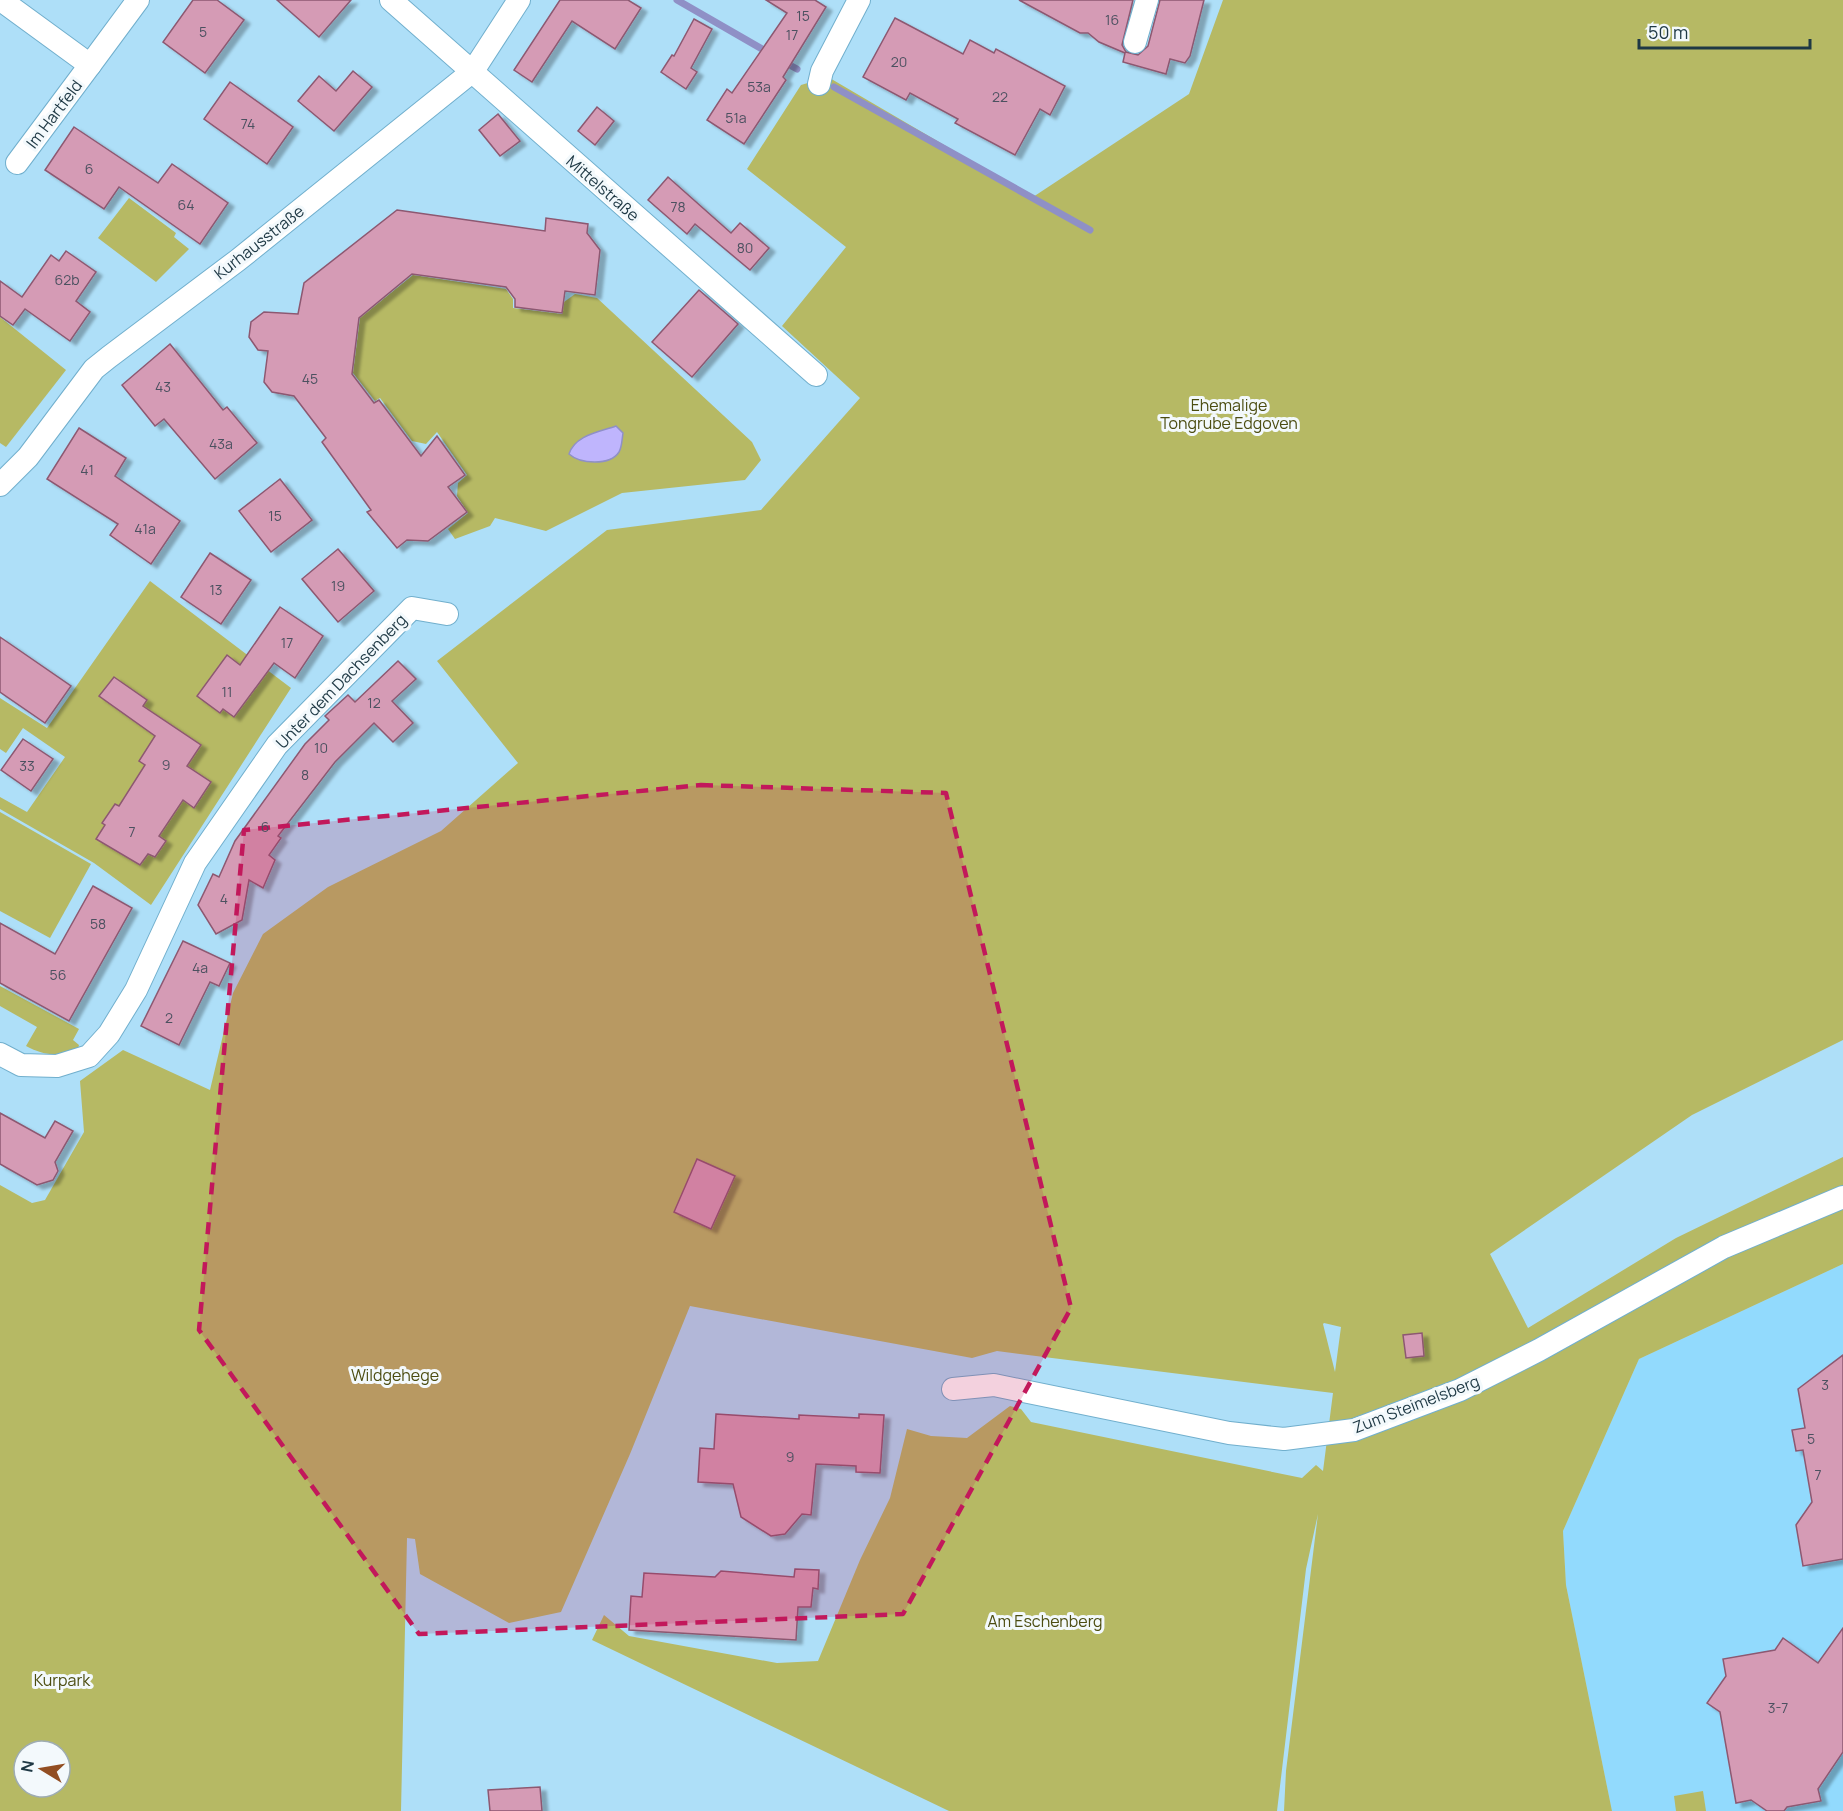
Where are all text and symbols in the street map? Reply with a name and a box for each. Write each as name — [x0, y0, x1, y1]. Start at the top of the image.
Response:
house number: 15 — [796, 6, 810, 25]
house number: 16 — [1105, 10, 1119, 29]
scale bar — [1639, 12, 1810, 50]
text: 50 m — [1648, 20, 1688, 44]
house number: 5 — [199, 22, 207, 41]
house number: 17 — [786, 25, 798, 44]
house number: 20 — [891, 52, 907, 71]
street label: Im Hartfeld — [21, 75, 87, 153]
house number: 53a — [747, 77, 771, 96]
house number: 22 — [992, 87, 1008, 106]
house number: 51a — [725, 108, 747, 127]
house number: 74 — [241, 114, 255, 133]
street label: Mittelstraße — [562, 150, 644, 226]
house number: 6 — [85, 159, 93, 178]
house number: 64 — [178, 195, 194, 214]
house number: 78 — [670, 197, 686, 216]
street label: Kurhausstraße — [209, 200, 309, 284]
house number: 80 — [737, 238, 753, 257]
house number: 62b — [55, 270, 79, 289]
house number: 45 — [302, 369, 318, 388]
house number: 43 — [155, 377, 171, 396]
park label: Ehemalige Tongrube Edgoven — [1160, 394, 1298, 434]
house number: 43a — [209, 434, 233, 453]
house number: 41 — [80, 460, 94, 479]
house number: 15 — [268, 506, 282, 525]
house number: 41a — [134, 519, 156, 538]
house number: 19 — [331, 576, 345, 595]
house number: 13 — [209, 580, 223, 599]
street label: Unter dem Dachsenberg — [271, 609, 411, 753]
house number: 17 — [281, 633, 293, 652]
house number: 11 — [222, 682, 232, 701]
house number: 12 — [367, 693, 381, 712]
house number: 10 — [314, 738, 328, 757]
house number: 9 — [162, 755, 170, 774]
house number: 33 — [19, 756, 35, 775]
house number: 8 — [301, 765, 309, 784]
house number: 6 — [261, 817, 269, 836]
house number: 7 — [128, 822, 136, 841]
house number: 4 — [220, 889, 228, 908]
house number: 58 — [90, 914, 106, 933]
house number: 4a — [192, 958, 208, 977]
house number: 56 — [50, 965, 66, 984]
house number: 2 — [165, 1008, 173, 1027]
park label: Wildgehege — [351, 1364, 439, 1386]
street label: Zum Steimelsberg — [1350, 1370, 1482, 1438]
house number: 3 — [1821, 1375, 1829, 1394]
house number: 5 — [1807, 1429, 1815, 1448]
house number: 9 — [786, 1447, 794, 1466]
house number: 7 — [1814, 1465, 1822, 1484]
park label: Am Eschenberg — [987, 1610, 1103, 1632]
park label: Kurpark — [34, 1669, 91, 1691]
house number: 3-7 — [1768, 1698, 1788, 1717]
north arrow — [12, 1739, 72, 1799]
text: N — [15, 1758, 39, 1774]

